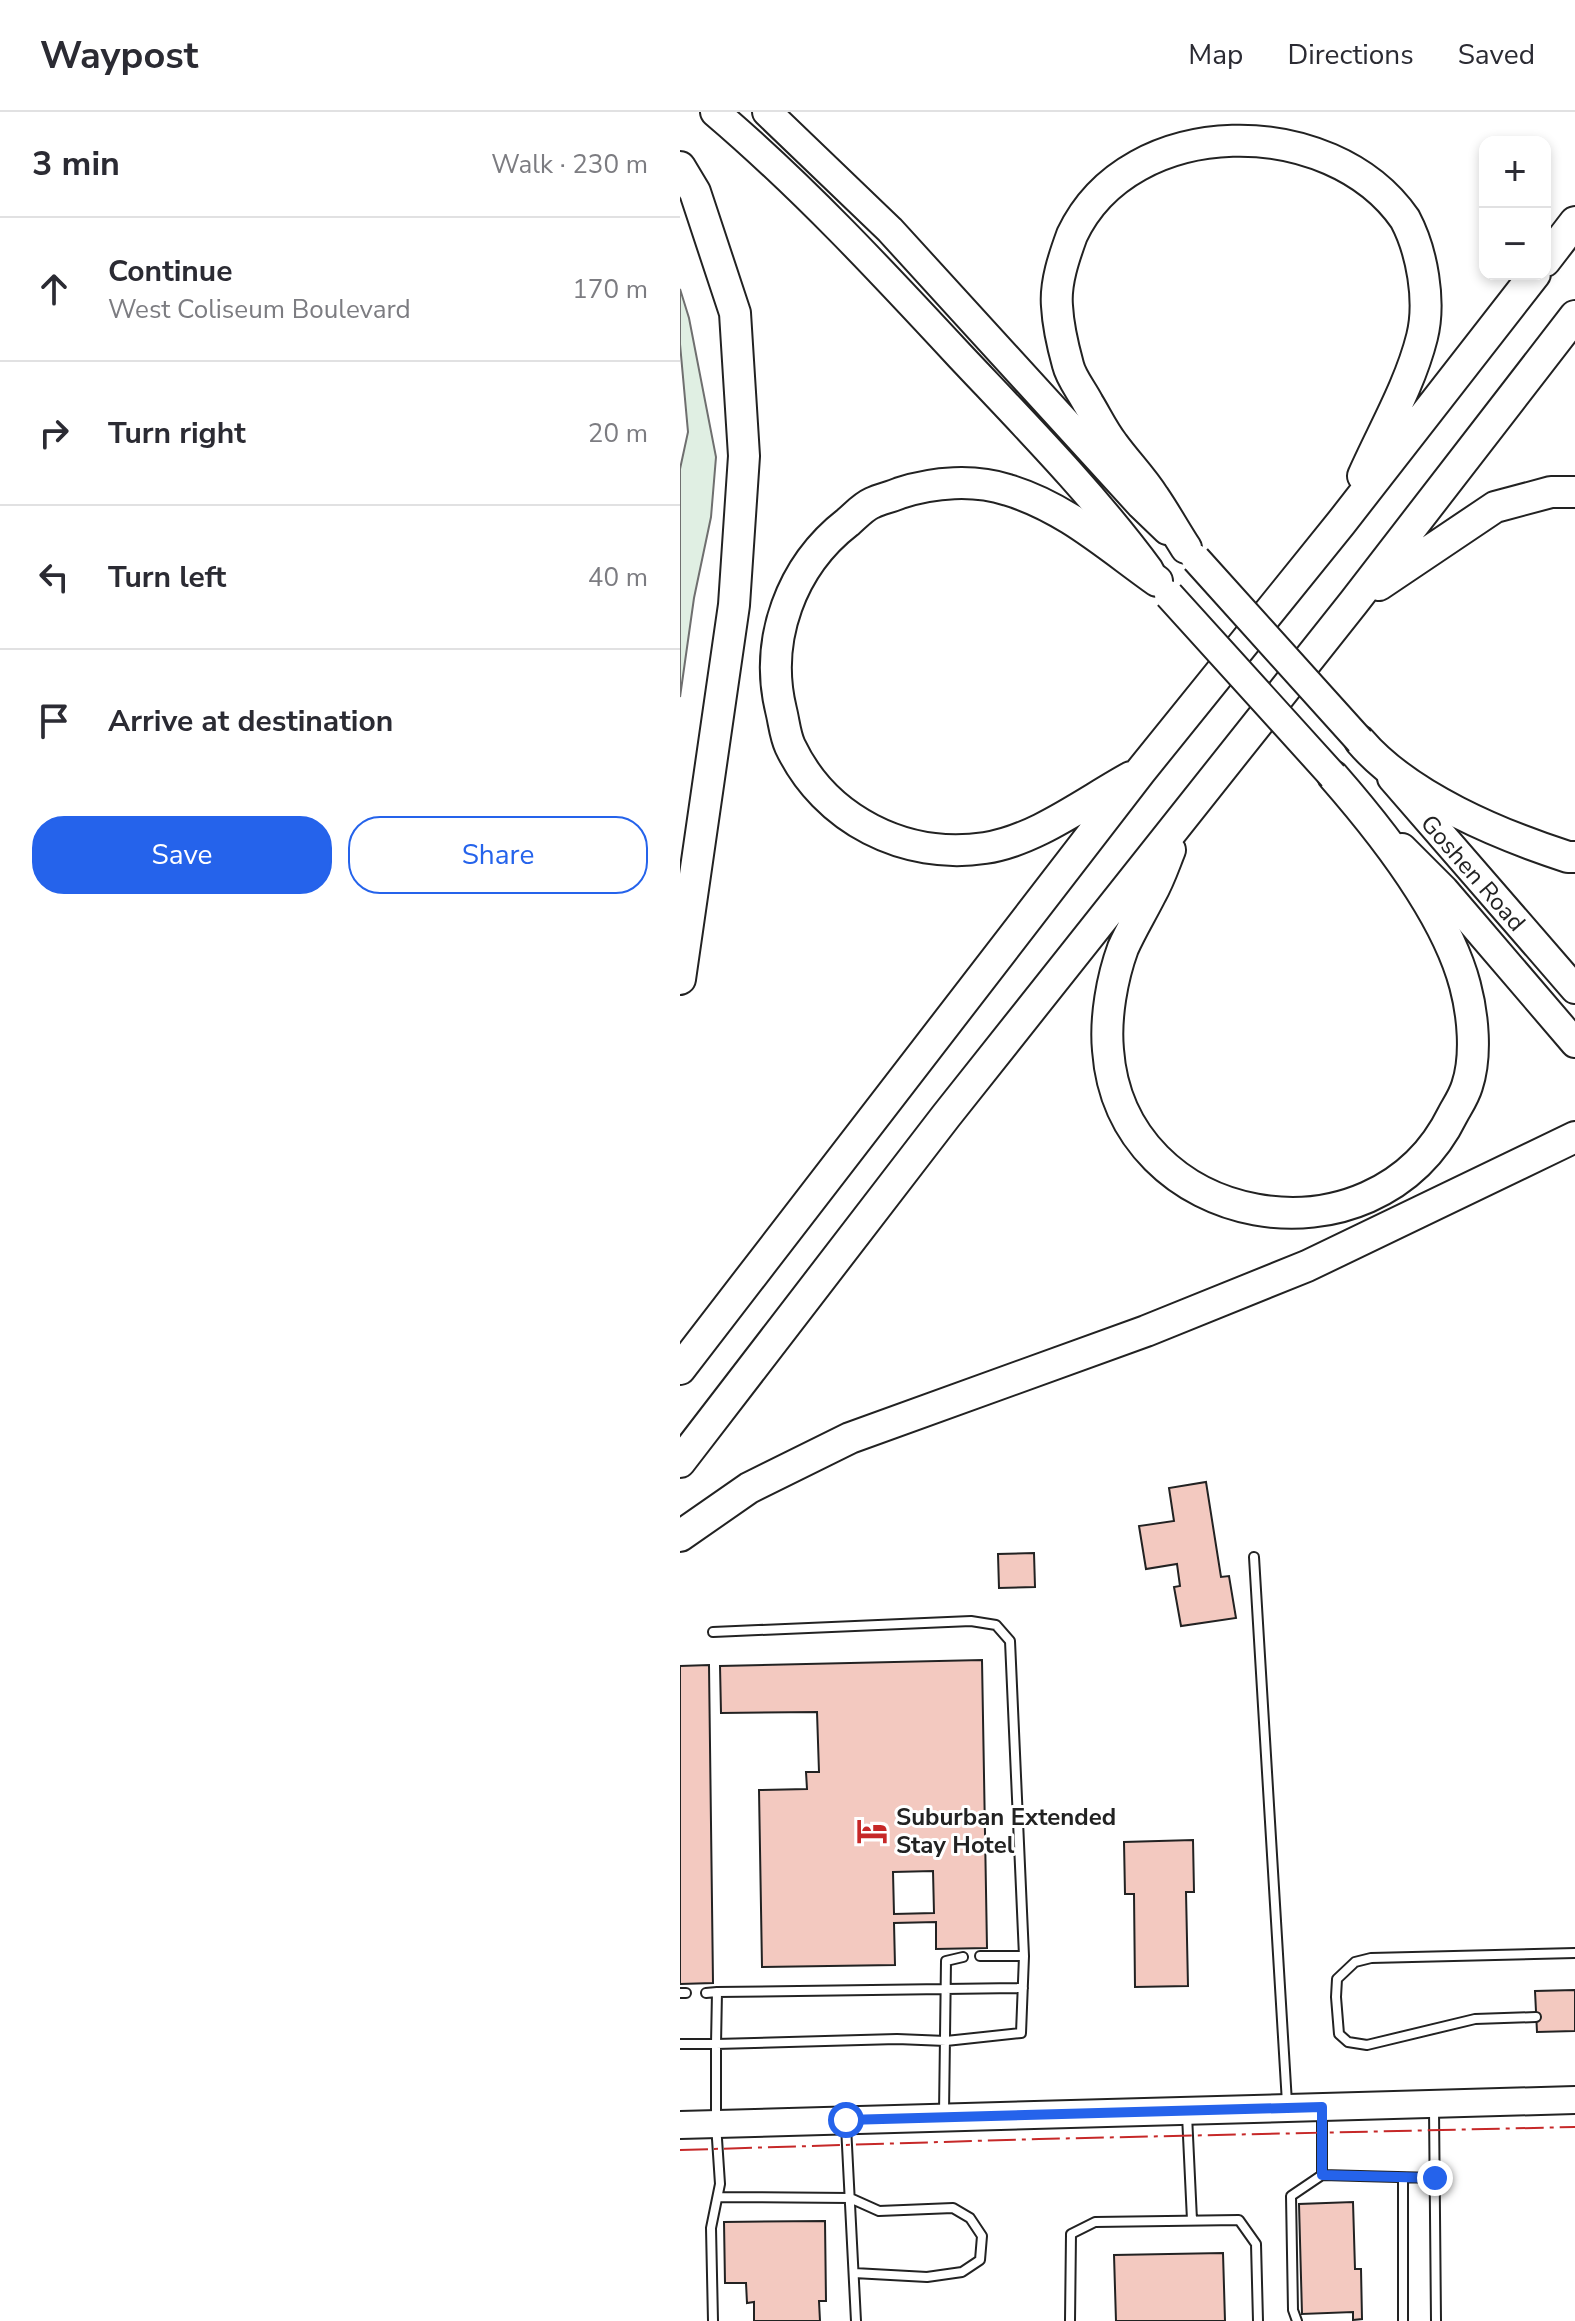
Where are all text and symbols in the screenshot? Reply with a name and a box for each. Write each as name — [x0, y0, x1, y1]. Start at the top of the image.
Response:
text: Waypost — [40, 30, 198, 81]
text: Map — [1188, 36, 1243, 74]
text: Directions — [1287, 36, 1414, 74]
text: Saved — [1458, 36, 1535, 74]
map controls — [1479, 136, 1551, 280]
button: + — [1479, 136, 1551, 208]
text: 3 min — [32, 141, 120, 187]
text: Walk · 230 m — [491, 147, 648, 182]
button: − — [1479, 208, 1551, 280]
text: Continue — [108, 251, 233, 292]
icon: ahead — [32, 267, 76, 311]
text: 170 m — [572, 272, 648, 307]
text: West Coliseum Boulevard — [108, 292, 411, 327]
icon: right — [32, 411, 76, 455]
text: Turn right — [108, 413, 246, 454]
text: 20 m — [588, 416, 648, 451]
icon: left — [32, 555, 76, 599]
text: Turn left — [108, 557, 226, 598]
text: 40 m — [588, 560, 648, 595]
icon: arrive — [32, 699, 76, 743]
text: Arrive at destination — [108, 701, 393, 742]
street label: Goshen Road — [1414, 808, 1532, 938]
button: Save — [32, 816, 332, 894]
button: Share — [348, 816, 648, 894]
place label: Suburban Extended Stay Hotel — [896, 1801, 1116, 1861]
hotel icon: Suburban Extended Stay Hotel — [855, 1814, 889, 1848]
route start — [828, 2102, 864, 2138]
route end — [1417, 2160, 1453, 2196]

